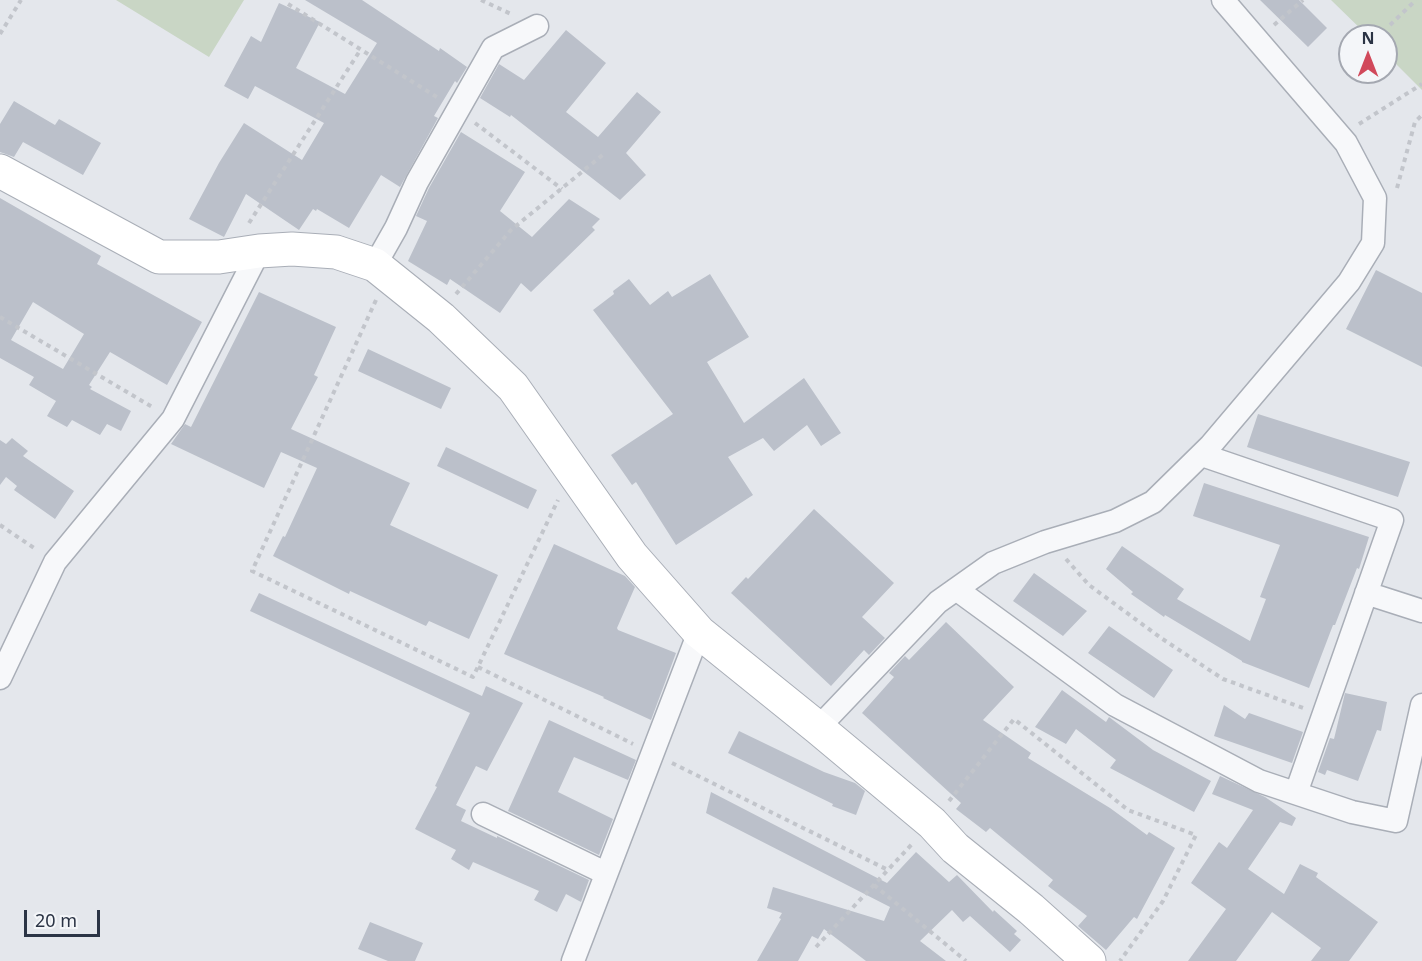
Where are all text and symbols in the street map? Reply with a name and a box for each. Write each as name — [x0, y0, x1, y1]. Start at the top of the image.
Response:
north arrow — [1338, 24, 1398, 84]
text: N — [1361, 27, 1375, 49]
scale bar — [27, 898, 104, 936]
text: 20 m — [35, 908, 77, 932]

